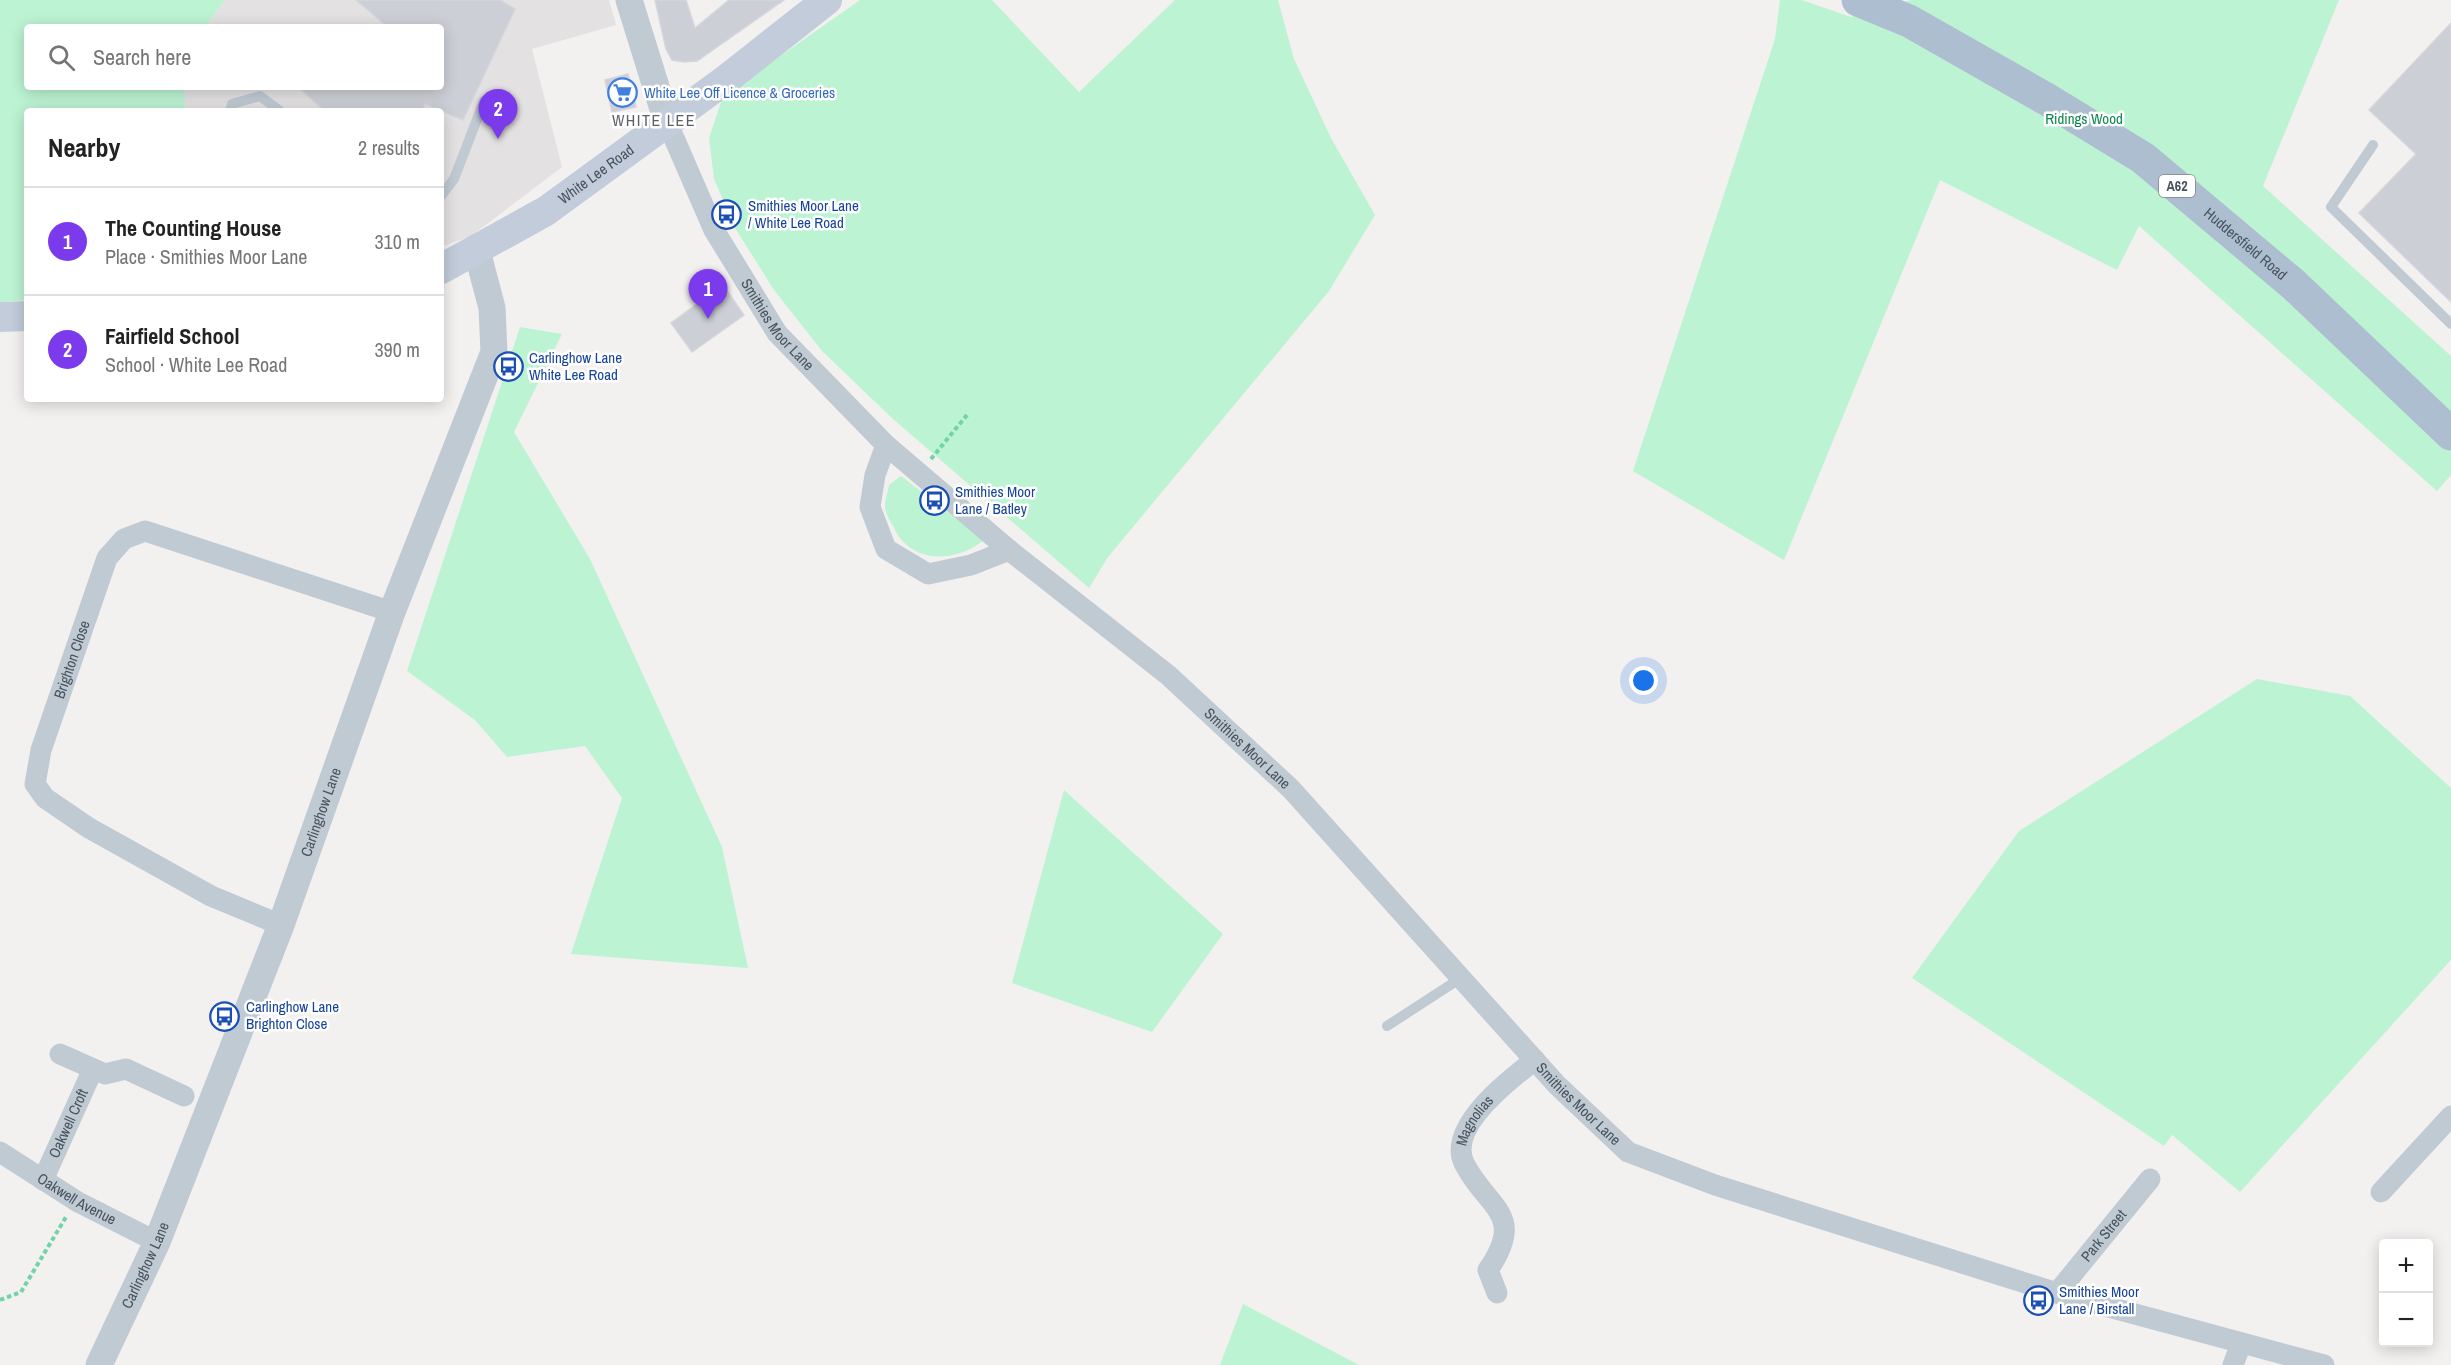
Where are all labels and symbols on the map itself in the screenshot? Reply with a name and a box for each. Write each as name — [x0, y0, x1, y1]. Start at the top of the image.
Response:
supermarket icon: White Lee Off Licence & Groceries — [607, 77, 639, 109]
place label: White Lee Off Licence & Groceries — [644, 82, 835, 103]
pin: 2 — [478, 90, 518, 139]
park label: Ridings Wood — [2045, 108, 2123, 129]
district label: WHITE LEE — [612, 109, 696, 131]
street label: White Lee Road — [554, 139, 638, 209]
road number: A62 — [2159, 175, 2195, 197]
place label: Smithies Moor Lane / White Lee Road — [748, 195, 859, 233]
bus stop icon: Smithies Moor Lane / White Lee Road — [711, 199, 743, 231]
street label: Huddersfield Road — [2200, 203, 2292, 285]
pin: 1 — [688, 270, 728, 319]
street label: Smithies Moor Lane — [736, 274, 819, 375]
place label: Carlinghow Lane White Lee Road — [529, 347, 622, 385]
bus stop icon: Carlinghow Lane White Lee Road — [492, 351, 524, 383]
place label: Smithies Moor Lane / Batley — [955, 481, 1035, 519]
bus stop icon: Smithies Moor Lane / Batley — [918, 485, 950, 517]
street label: Brighton Close — [48, 617, 95, 701]
your location — [1629, 666, 1658, 695]
street label: Smithies Moor Lane — [1200, 703, 1296, 794]
street label: Carlinghow Lane — [295, 765, 346, 859]
place label: Carlinghow Lane Brighton Close — [246, 996, 339, 1034]
bus stop icon: Carlinghow Lane Brighton Close — [209, 1000, 241, 1032]
street label: Smithies Moor Lane — [1532, 1058, 1626, 1150]
street label: Oakwell Croft — [43, 1085, 93, 1161]
street label: Magnolias — [1451, 1090, 1498, 1148]
street label: Oakwell Avenue — [33, 1168, 120, 1230]
street label: Park Street — [2076, 1204, 2131, 1266]
street label: Carlinghow Lane — [116, 1219, 174, 1312]
place label: Smithies Moor Lane / Birstall — [2059, 1281, 2139, 1319]
bus stop icon: Smithies Moor Lane / Birstall — [2022, 1285, 2054, 1317]

